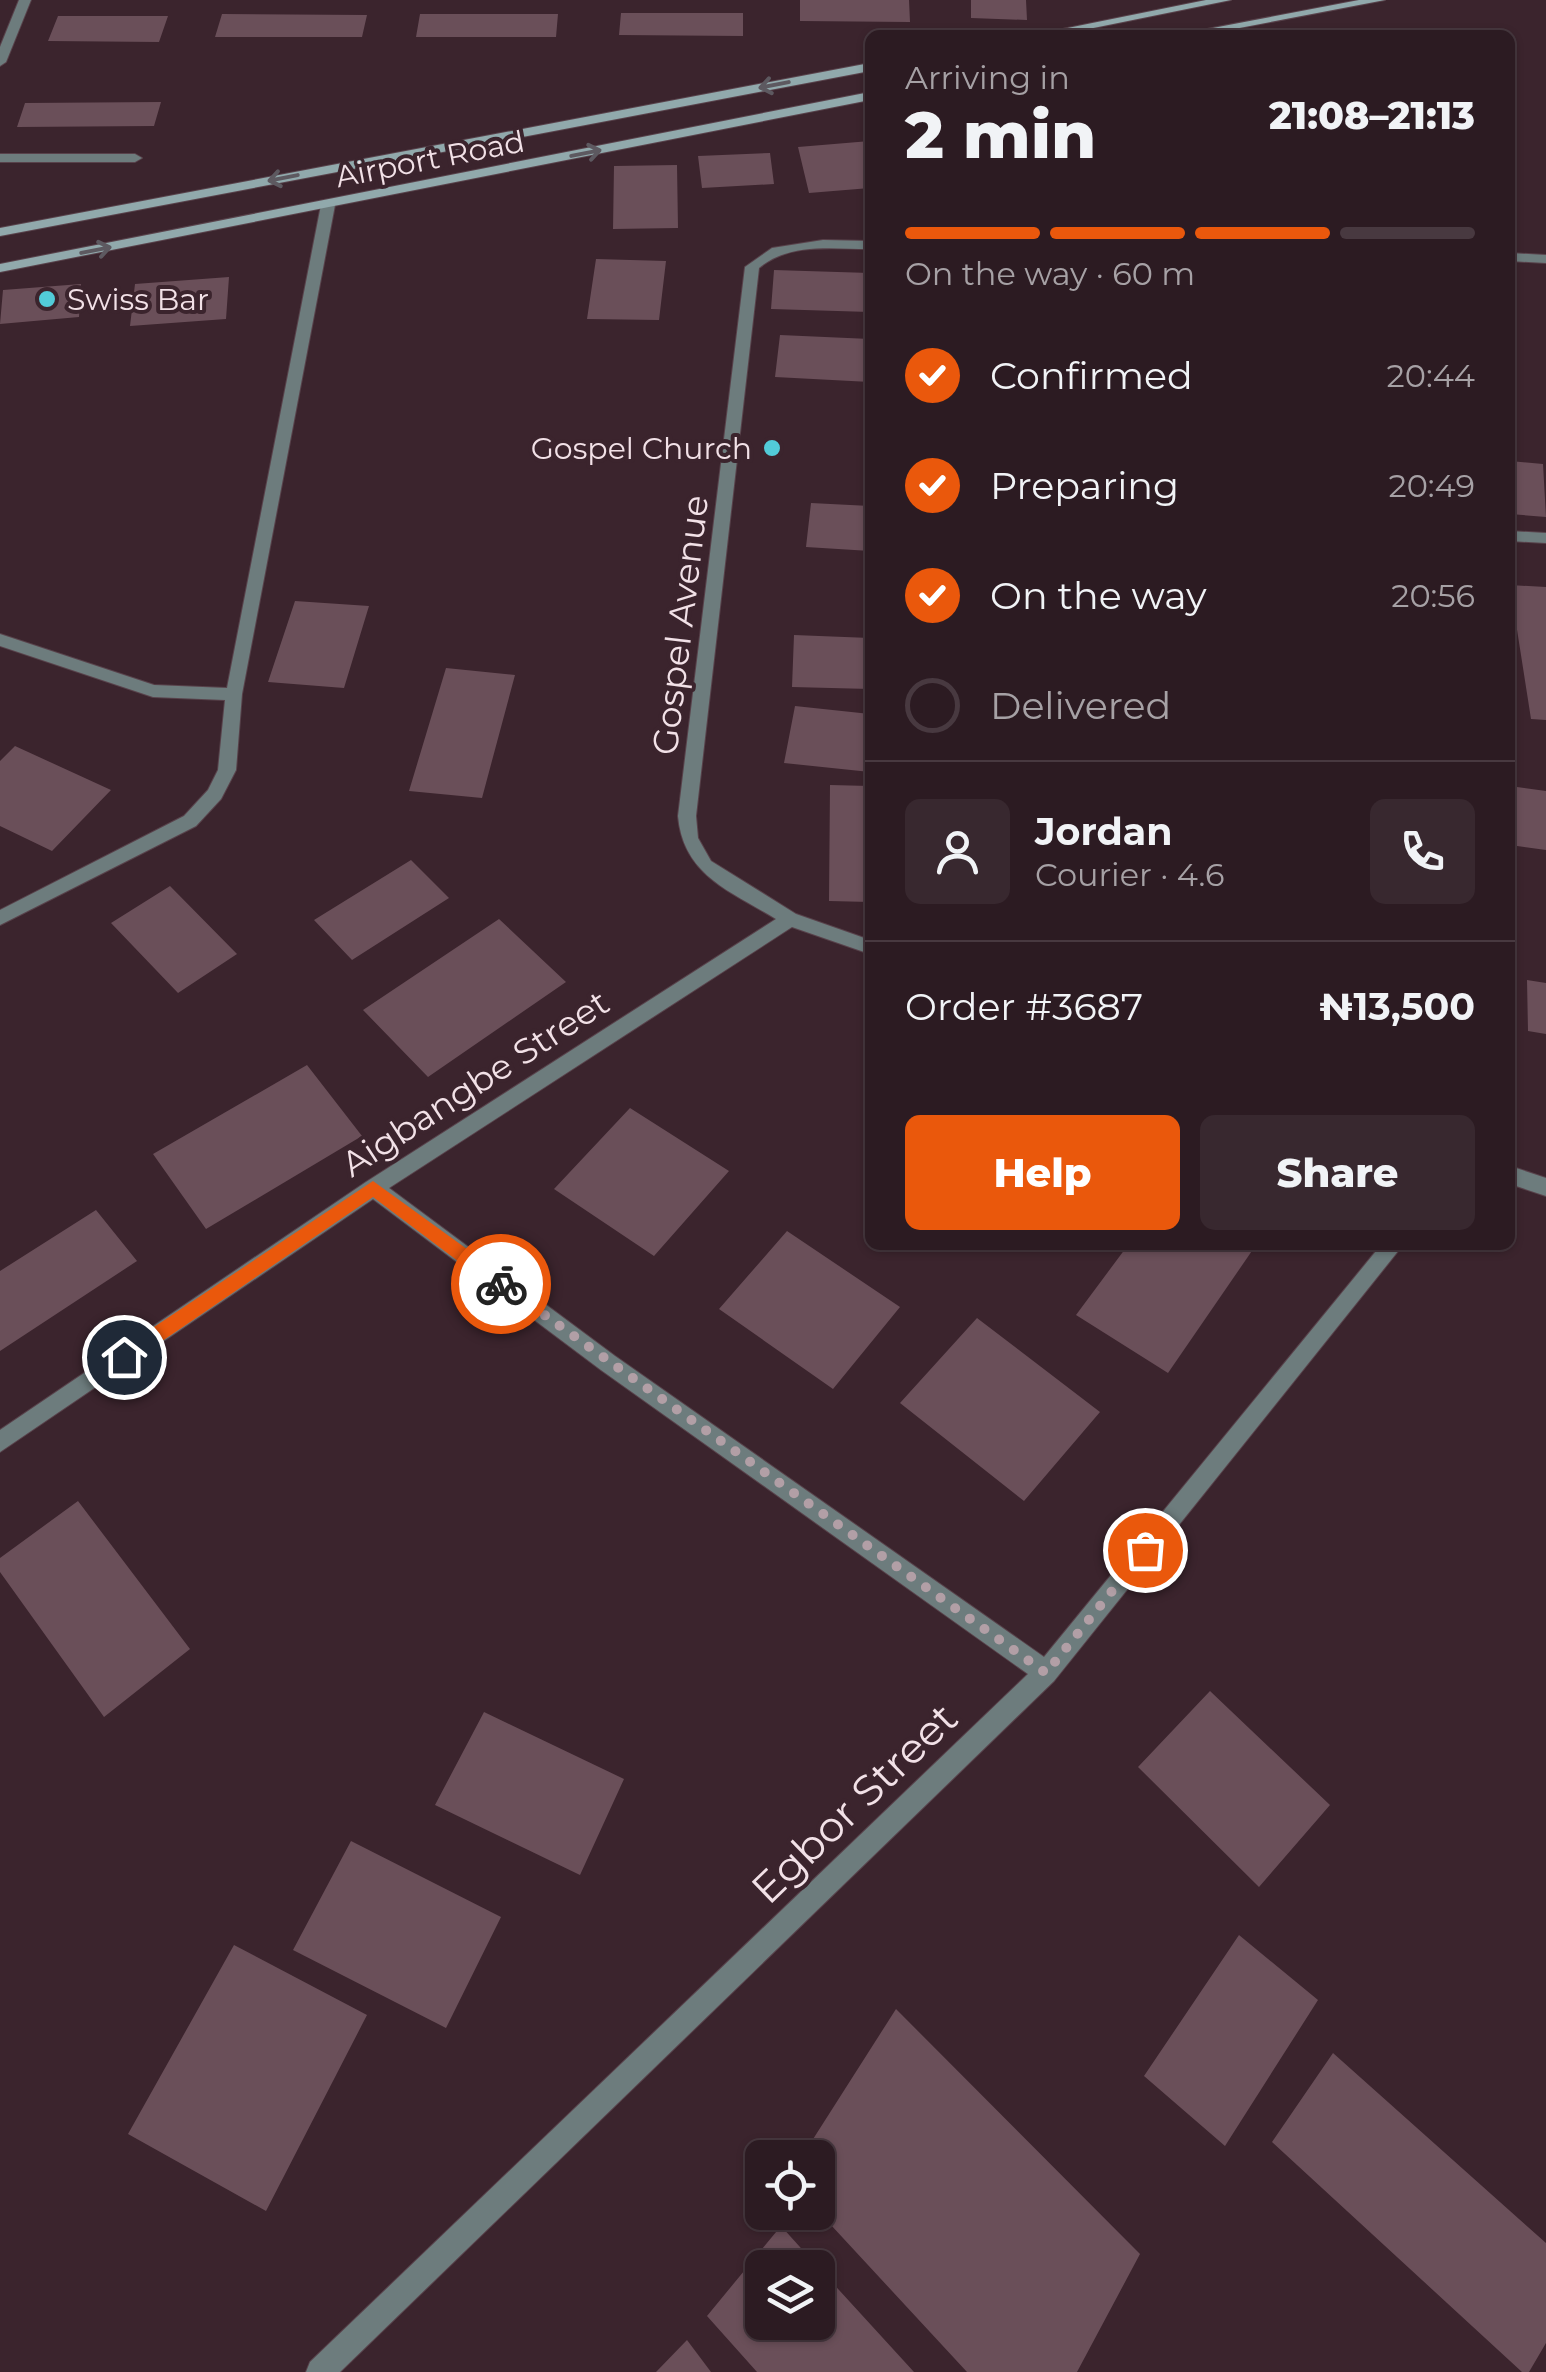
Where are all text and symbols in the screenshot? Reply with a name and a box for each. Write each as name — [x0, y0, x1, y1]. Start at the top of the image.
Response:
text: Arriving in — [905, 58, 1070, 97]
one-way arrow — [759, 76, 791, 95]
text: 21:08–21:13 — [1269, 92, 1475, 139]
text: 2 min — [905, 95, 1096, 174]
street label: Airport Road — [332, 123, 528, 195]
one-way arrow — [569, 143, 601, 162]
one-way arrow — [268, 170, 300, 189]
one-way arrow — [79, 240, 112, 259]
text: On the way · 60 m — [905, 254, 1195, 293]
place label: Swiss Bar — [67, 281, 209, 318]
marker: Swiss Bar — [36, 288, 58, 310]
icon: check — [905, 348, 960, 403]
text: Confirmed — [990, 352, 1193, 399]
text: 20:44 — [1387, 356, 1475, 395]
place label: Gospel Church — [531, 430, 752, 467]
marker: Gospel Church — [761, 437, 783, 459]
icon: check — [905, 458, 960, 513]
text: Preparing — [990, 462, 1179, 509]
text: 20:49 — [1389, 466, 1475, 505]
street label: Gospel Avenue — [643, 493, 717, 757]
icon: check — [905, 568, 960, 623]
text: On the way — [990, 572, 1207, 619]
text: 20:56 — [1391, 576, 1475, 615]
text: Delivered — [990, 682, 1171, 729]
button: person — [905, 799, 1010, 904]
button: phone — [1370, 799, 1475, 904]
text: Jordan — [1035, 808, 1173, 855]
text: Courier · 4.6 — [1035, 855, 1224, 894]
street label: Aigbangbe Street — [333, 980, 617, 1186]
text: Order #3687 — [905, 983, 1143, 1030]
text: ₦13,500 — [1319, 983, 1475, 1030]
button: Help — [905, 1115, 1180, 1230]
button: Share — [1200, 1115, 1475, 1230]
courier — [451, 1234, 551, 1334]
icon: bike — [474, 1257, 529, 1312]
pin — [82, 1315, 167, 1400]
icon: home — [97, 1330, 152, 1385]
pin — [1103, 1508, 1188, 1593]
icon: bag — [1118, 1523, 1173, 1578]
street label: Egbor Street — [740, 1692, 968, 1914]
map controls — [745, 2140, 835, 2340]
button: locate — [745, 2140, 835, 2230]
button: layers — [745, 2250, 835, 2340]

